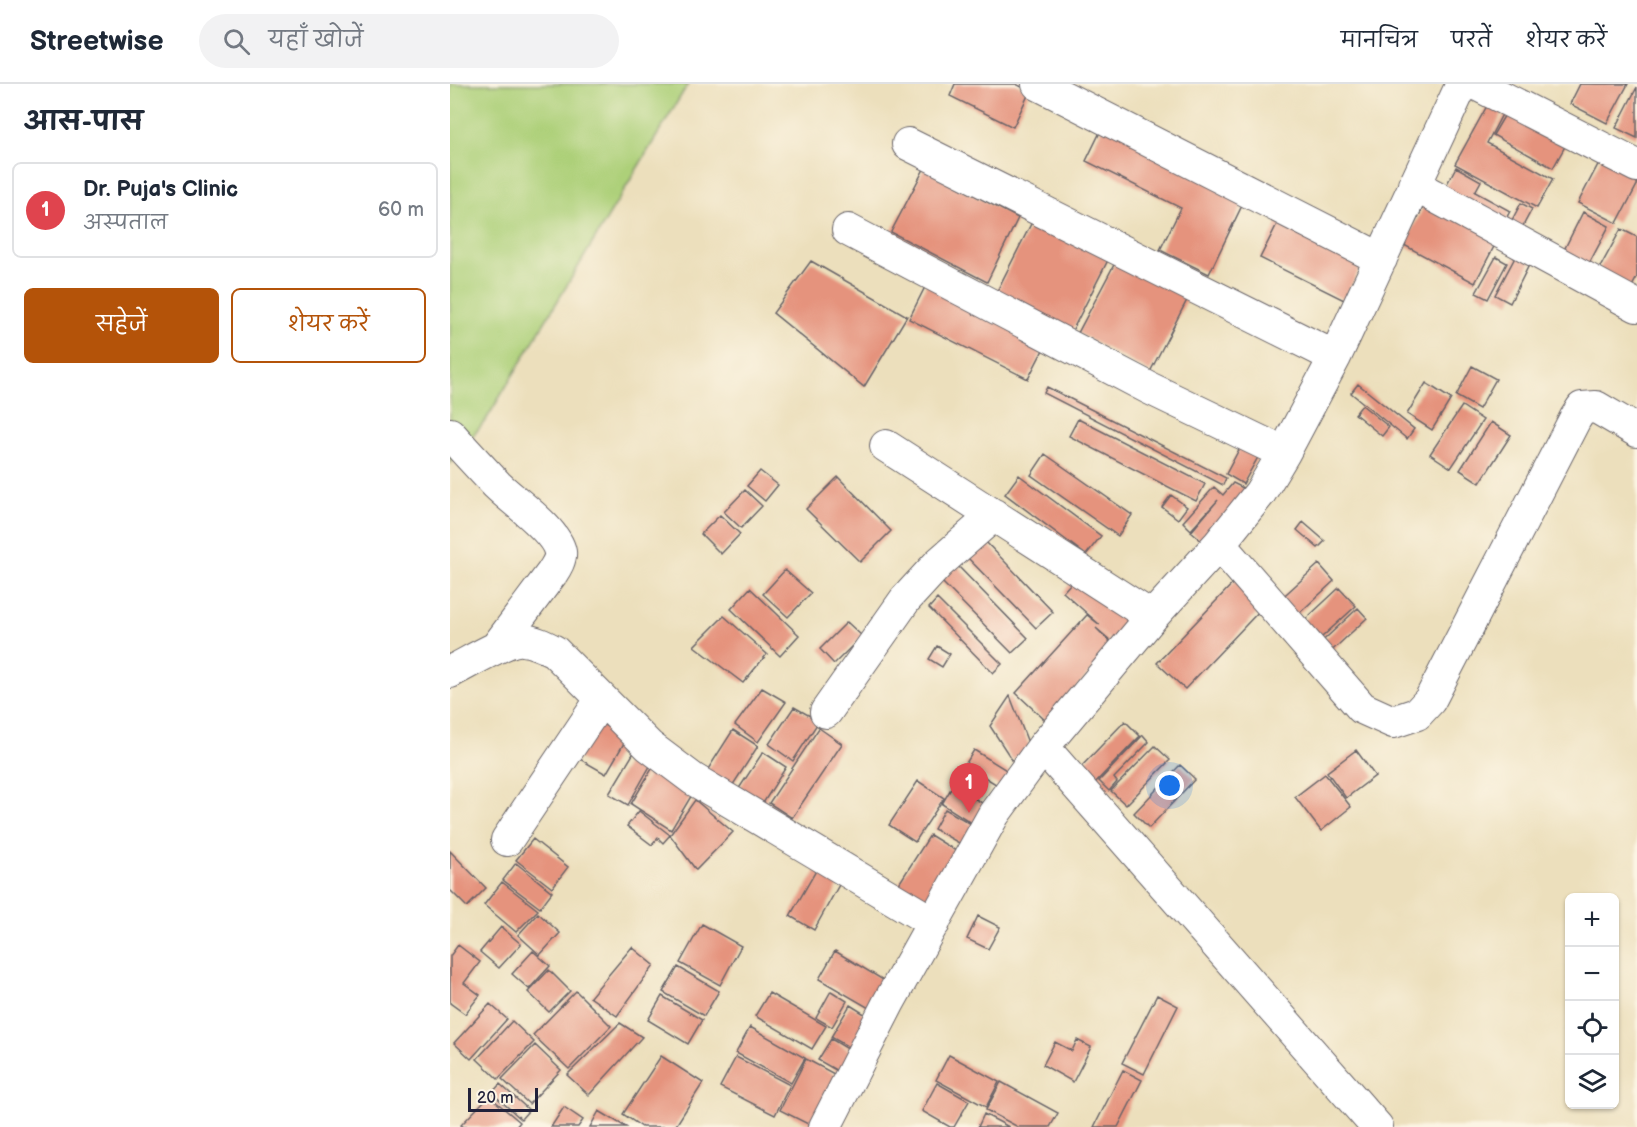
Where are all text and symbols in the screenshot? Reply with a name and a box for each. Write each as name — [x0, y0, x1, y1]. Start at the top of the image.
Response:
search box — [199, 14, 619, 68]
text: Streetwise — [30, 25, 163, 58]
icon: search — [220, 25, 253, 58]
text: यहाँ खोजें — [268, 27, 363, 54]
text: मानचित्र — [1341, 28, 1418, 53]
text: परतें — [1451, 28, 1492, 53]
text: शेयर करें — [1525, 28, 1607, 53]
text: आस-पास — [24, 107, 143, 138]
text: Dr. Puja's Clinic — [83, 176, 238, 203]
text: 1 — [41, 198, 50, 222]
text: 60 m — [378, 198, 424, 222]
text: अस्पताल — [83, 211, 168, 235]
button: सहेजें — [24, 288, 219, 363]
button: शेयर करें — [231, 288, 426, 363]
pin: 1 — [950, 764, 988, 813]
your location — [1155, 771, 1184, 800]
map controls — [1565, 893, 1619, 1109]
button: + — [1565, 893, 1619, 947]
button: − — [1565, 947, 1619, 1001]
button: locate — [1565, 1001, 1619, 1055]
button: layers — [1565, 1055, 1619, 1109]
scale bar — [468, 1085, 538, 1112]
text: 20 m — [477, 1089, 513, 1108]

